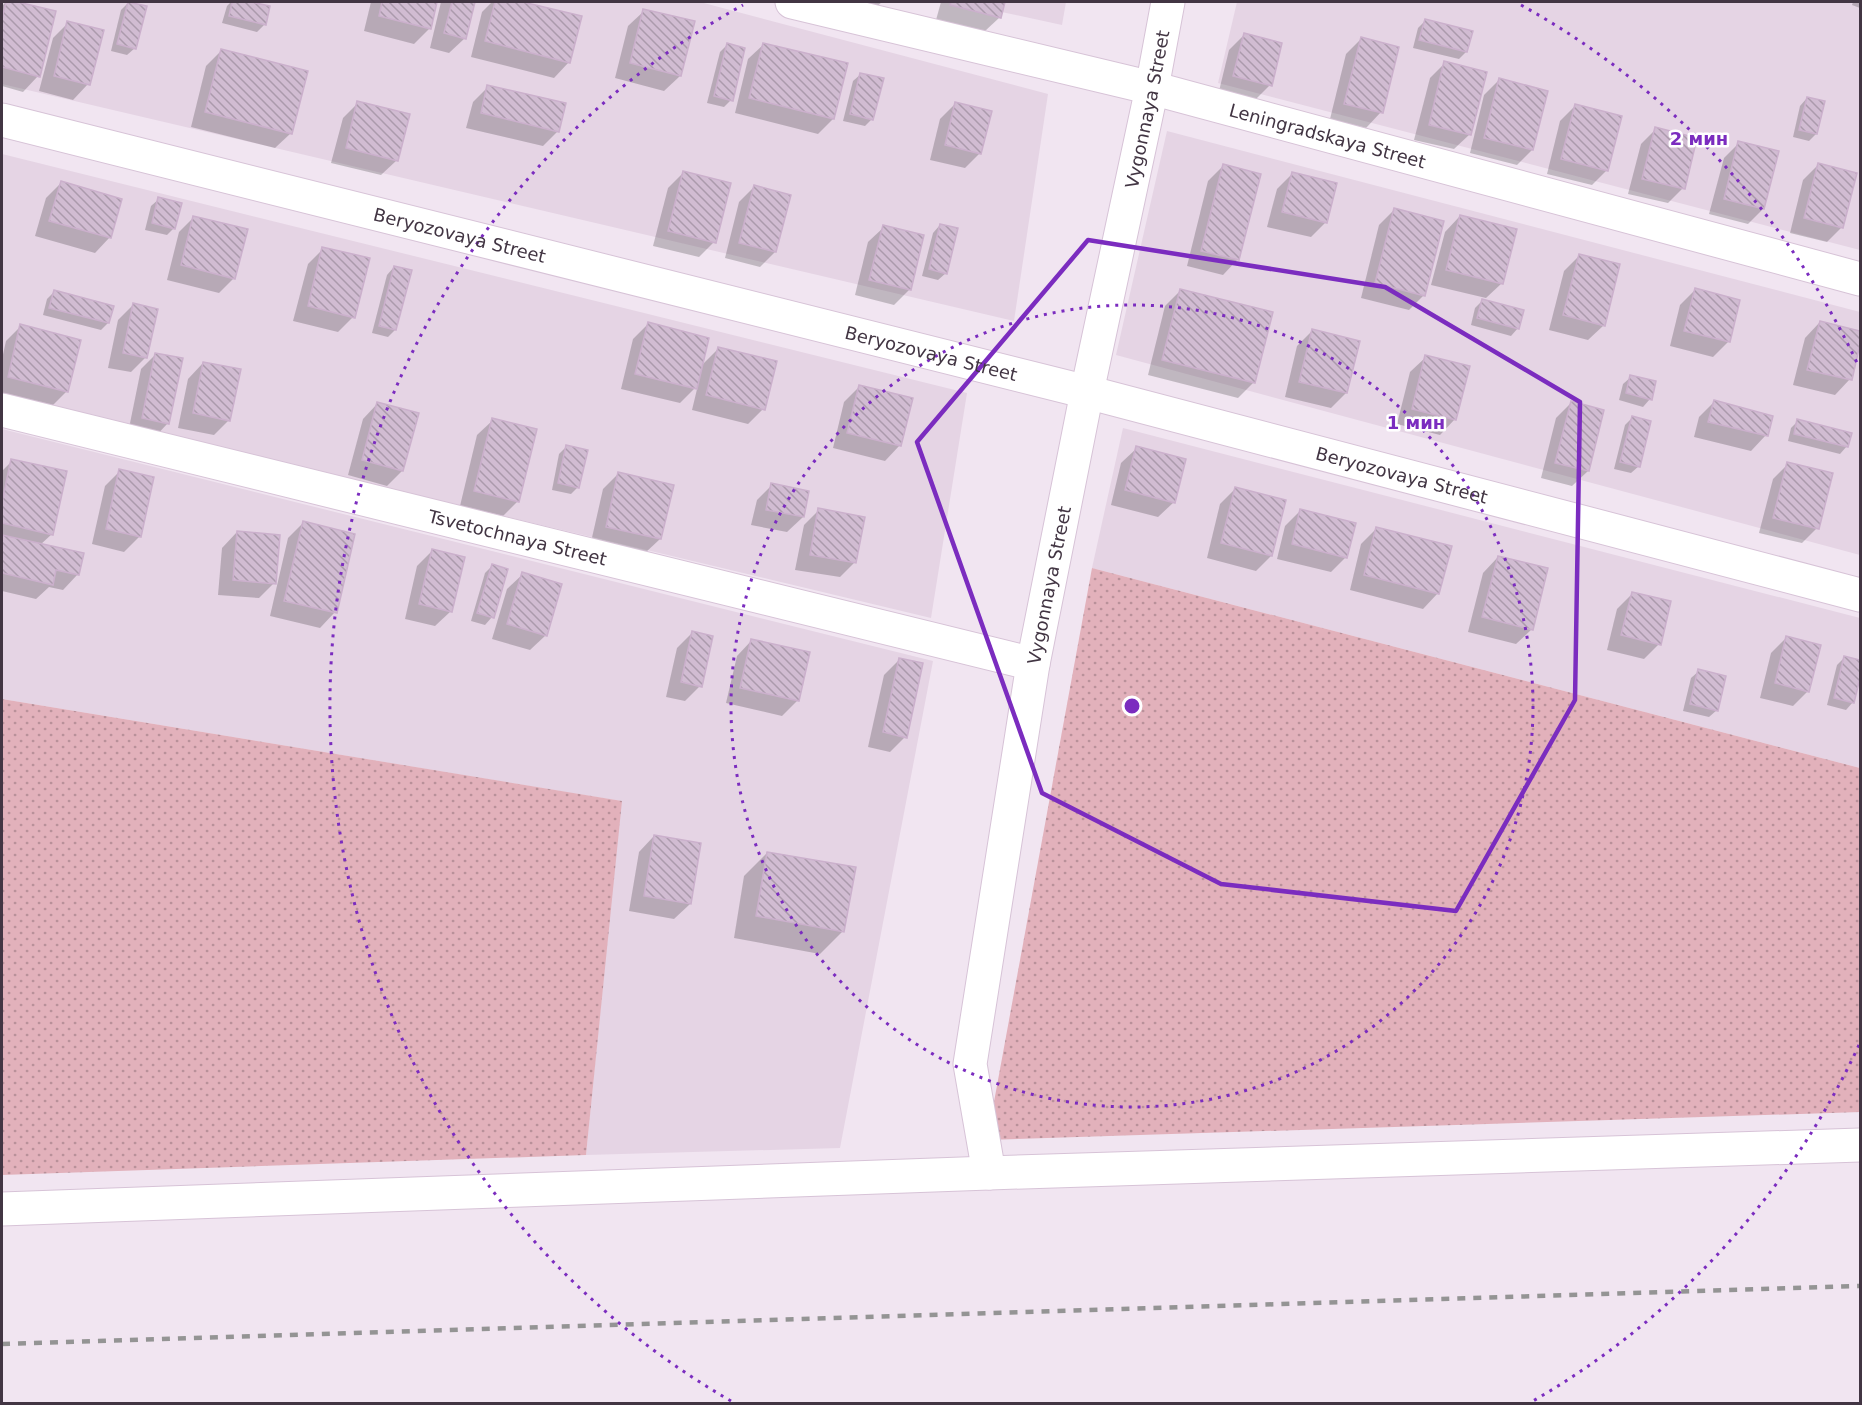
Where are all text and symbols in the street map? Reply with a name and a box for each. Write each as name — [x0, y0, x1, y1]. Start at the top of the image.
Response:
street label: Vygonnaya Street — [1120, 28, 1173, 190]
street label: Leningradskaya Street — [1227, 99, 1428, 172]
text: 2 мин — [1670, 128, 1728, 149]
street label: Beryozovaya Street — [372, 203, 548, 266]
street label: Beryozovaya Street — [843, 321, 1020, 385]
text: 1 мин — [1387, 412, 1445, 433]
street label: Beryozovaya Street — [1314, 442, 1490, 507]
street label: Vygonnaya Street — [1023, 504, 1075, 666]
street label: Tsvetochnaya Street — [425, 505, 609, 569]
centre of rings — [1122, 696, 1142, 716]

